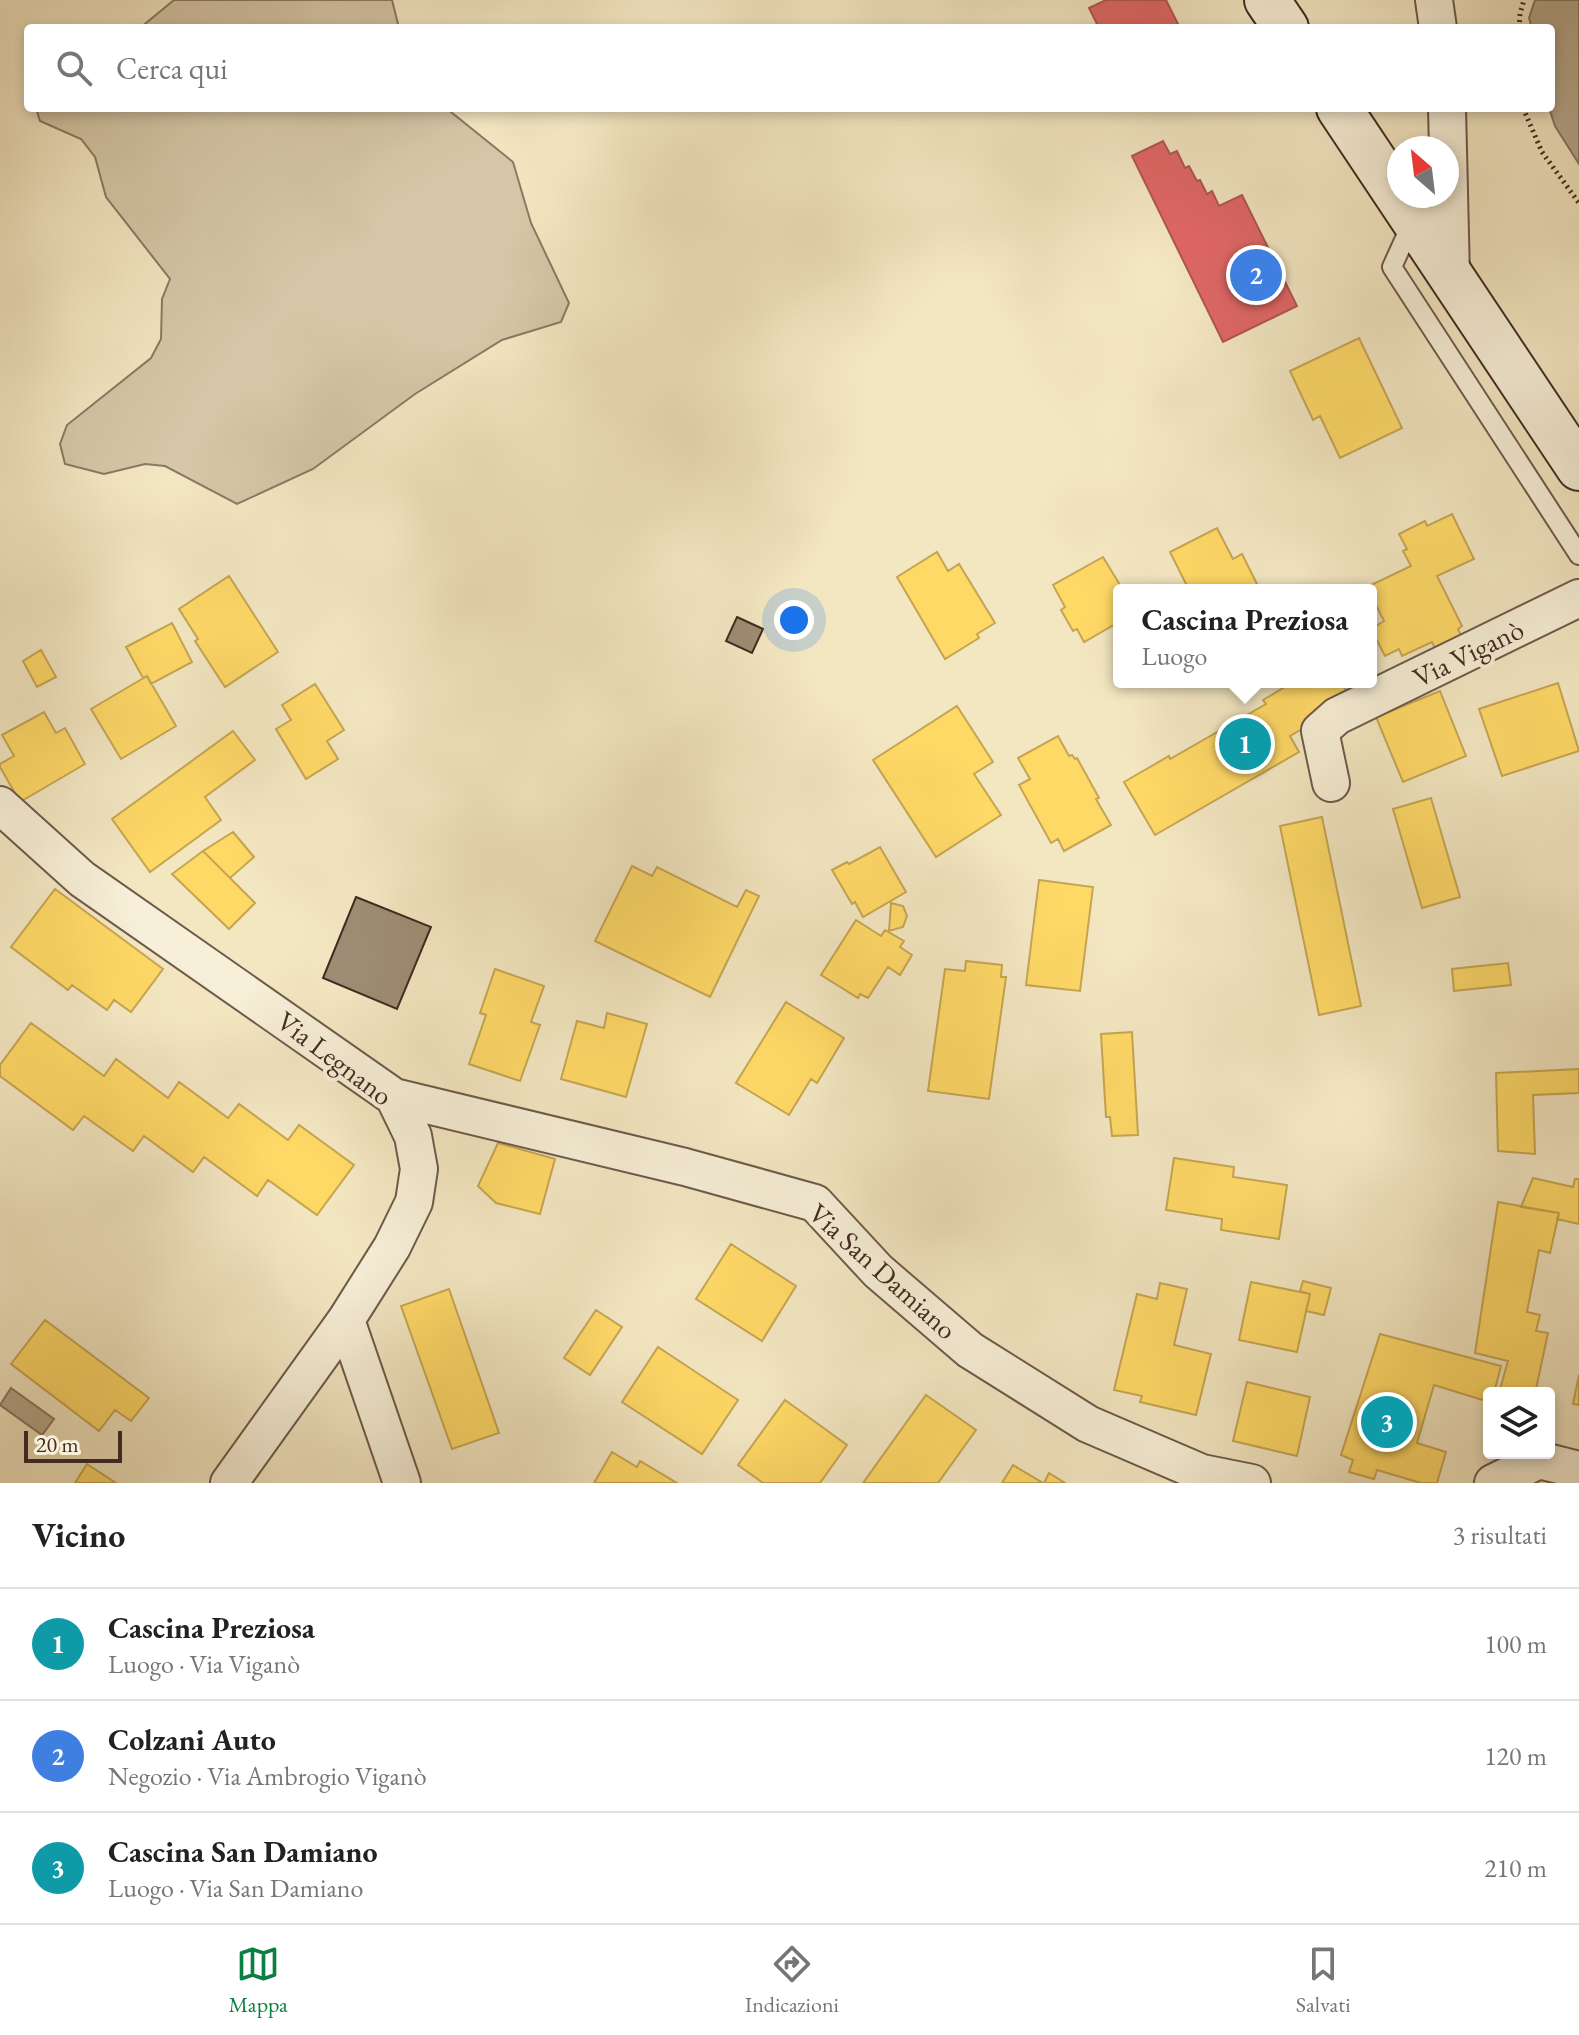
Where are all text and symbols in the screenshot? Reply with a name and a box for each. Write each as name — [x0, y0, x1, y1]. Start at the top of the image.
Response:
search box — [24, 24, 1555, 112]
icon: search — [52, 46, 96, 90]
text: Cerca qui — [116, 49, 228, 88]
north arrow — [1387, 136, 1459, 208]
pin: 2 — [1230, 245, 1282, 305]
popup — [1113, 584, 1377, 688]
your location — [774, 600, 814, 640]
text: Cascina Preziosa — [1141, 600, 1349, 639]
street label: Via Viganò — [1407, 611, 1529, 695]
text: Luogo — [1141, 639, 1207, 673]
pin: 1 — [1219, 714, 1271, 774]
street label: Via Legnano — [270, 1003, 400, 1113]
street label: Via San Damiano — [801, 1195, 965, 1347]
map controls — [1483, 1387, 1555, 1459]
button: layers — [1483, 1387, 1555, 1459]
pin: 3 — [1361, 1392, 1413, 1452]
scale bar — [24, 1427, 122, 1463]
text: 20 m — [36, 1430, 79, 1459]
text: Vicino — [32, 1513, 125, 1557]
text: 3 risultati — [1453, 1518, 1547, 1552]
text: Cascina Preziosa — [108, 1608, 315, 1647]
text: 1 — [51, 1627, 65, 1661]
text: 100 m — [1484, 1627, 1547, 1661]
text: Luogo · Via Viganò — [108, 1647, 300, 1681]
text: Colzani Auto — [108, 1720, 276, 1759]
text: 2 — [51, 1739, 65, 1773]
text: 120 m — [1484, 1739, 1547, 1773]
text: Negozio · Via Ambrogio Viganò — [108, 1759, 427, 1793]
text: Cascina San Damiano — [108, 1832, 378, 1871]
text: 3 — [51, 1851, 65, 1885]
text: 210 m — [1484, 1851, 1547, 1885]
text: Luogo · Via San Damiano — [108, 1871, 363, 1905]
tab: Mappa — [228, 1942, 288, 2019]
tab: Indicazioni — [745, 1942, 839, 2019]
tab: Salvati — [1296, 1942, 1351, 2019]

